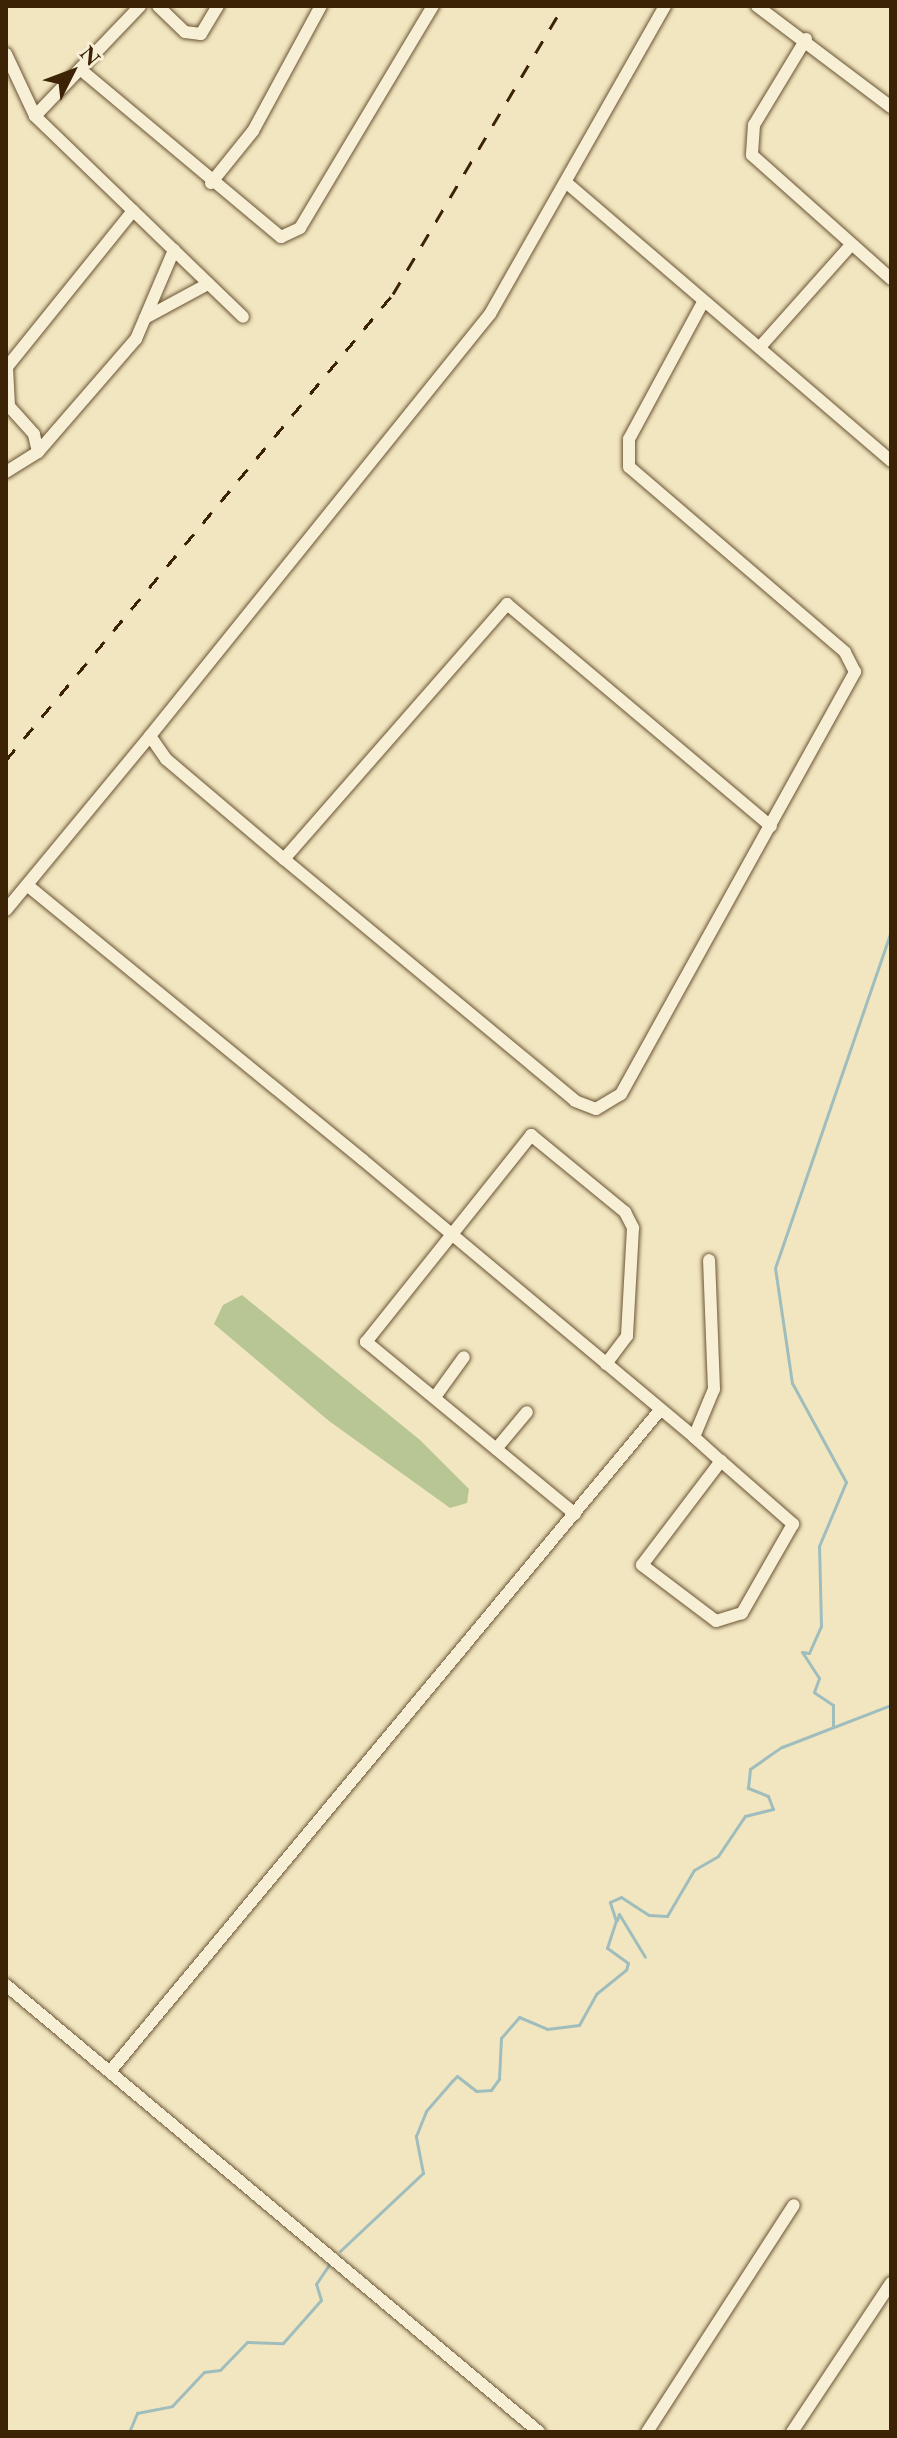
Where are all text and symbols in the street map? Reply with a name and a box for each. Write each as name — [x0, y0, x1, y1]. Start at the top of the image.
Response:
north arrow — [32, 32, 112, 112]
text: N — [73, 39, 107, 72]

